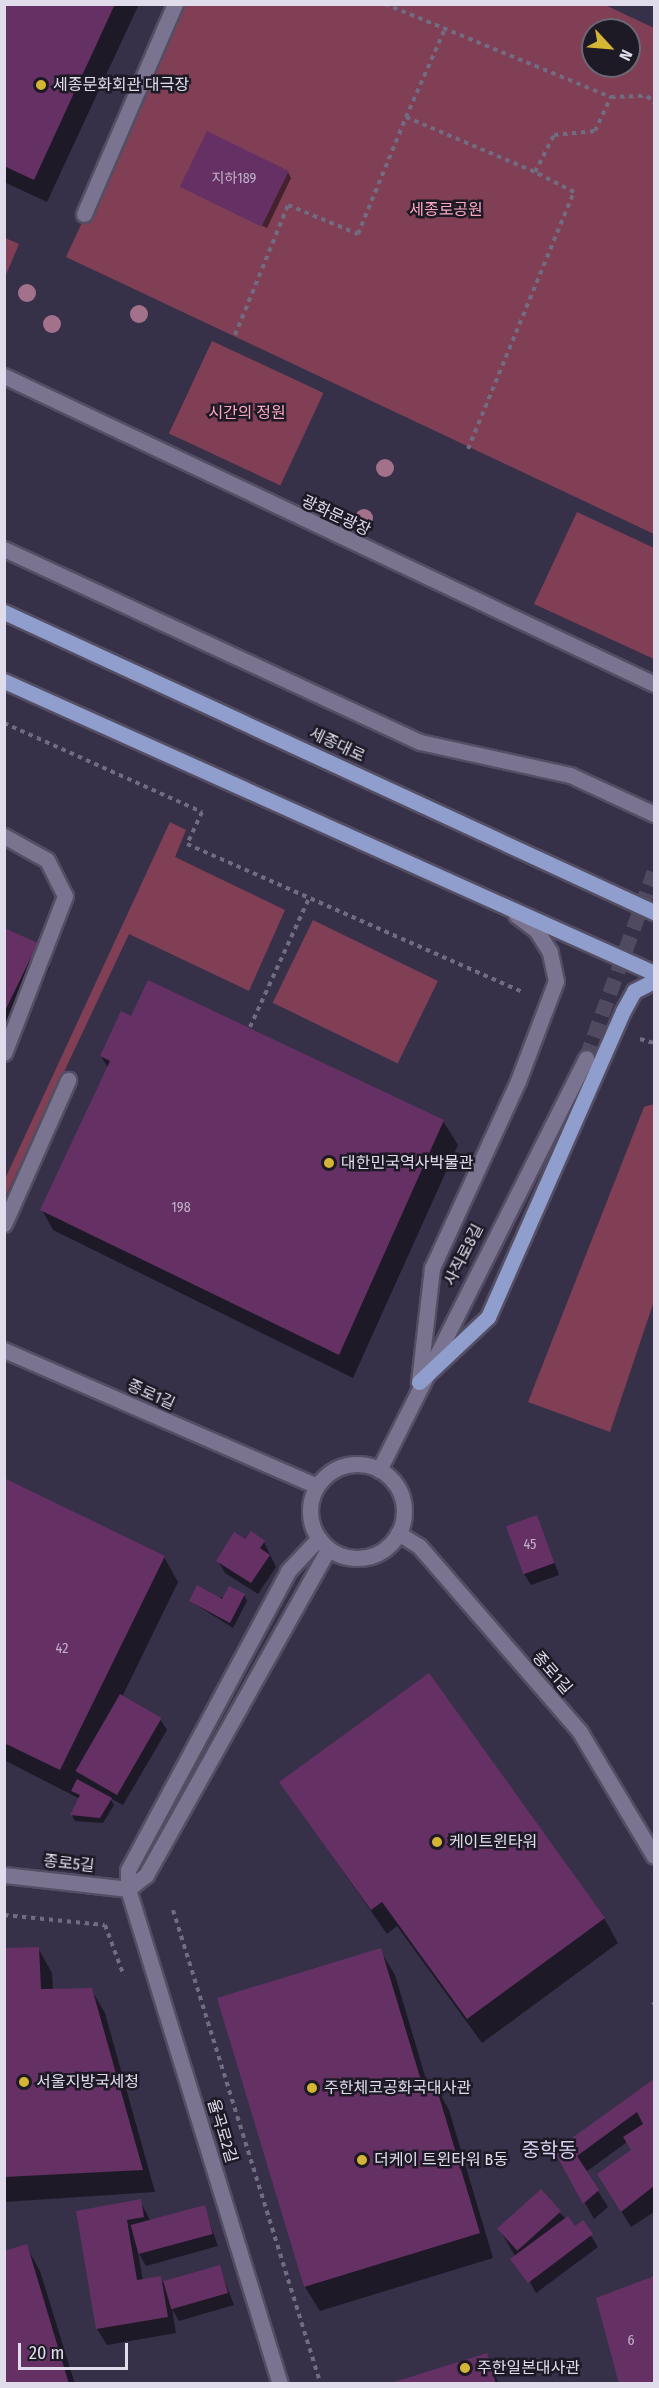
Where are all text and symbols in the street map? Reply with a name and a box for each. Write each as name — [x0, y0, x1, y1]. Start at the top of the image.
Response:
north arrow — [581, 18, 641, 78]
text: N — [615, 47, 636, 64]
place label: 세종문화회관 대극장 — [53, 75, 189, 95]
marker: 세종문화회관 대극장 — [34, 78, 48, 92]
house number: 지하189 — [212, 171, 256, 187]
park label: 세종로공원 — [409, 200, 483, 220]
park label: 시간의 정원 — [208, 403, 286, 423]
street label: 광화문광장 — [299, 492, 373, 540]
street label: 세종대로 — [306, 724, 368, 766]
place label: 대한민국역사박물관 — [341, 1153, 473, 1173]
marker: 대한민국역사박물관 — [322, 1156, 336, 1170]
house number: 198 — [171, 1200, 191, 1216]
street label: 사직로8길 — [440, 1221, 488, 1289]
street label: 종로1길 — [124, 1376, 178, 1414]
house number: 45 — [523, 1537, 537, 1553]
house number: 42 — [56, 1641, 68, 1657]
street label: 종로1길 — [528, 1648, 576, 1698]
place label: 케이트윈타워 — [449, 1832, 537, 1852]
marker: 케이트윈타워 — [430, 1835, 444, 1849]
street label: 종로5길 — [42, 1852, 96, 1876]
place label: 서울지방국세청 — [36, 2072, 139, 2092]
marker: 서울지방국세청 — [17, 2075, 31, 2089]
place label: 주한체코공화국대사관 — [324, 2078, 471, 2098]
marker: 주한체코공화국대사관 — [305, 2081, 319, 2095]
street label: 율곡로2길 — [203, 2097, 241, 2165]
district label: 중학동 — [521, 2138, 577, 2162]
place label: 더케이 트윈타워 B동 — [374, 2150, 508, 2170]
marker: 더케이 트윈타워 B동 — [355, 2153, 369, 2167]
scale bar — [21, 2331, 130, 2369]
house number: 6 — [628, 2333, 634, 2349]
text: 20 m — [29, 2342, 64, 2364]
place label: 주한일본대사관 — [477, 2358, 580, 2378]
marker: 주한일본대사관 — [458, 2361, 472, 2375]

